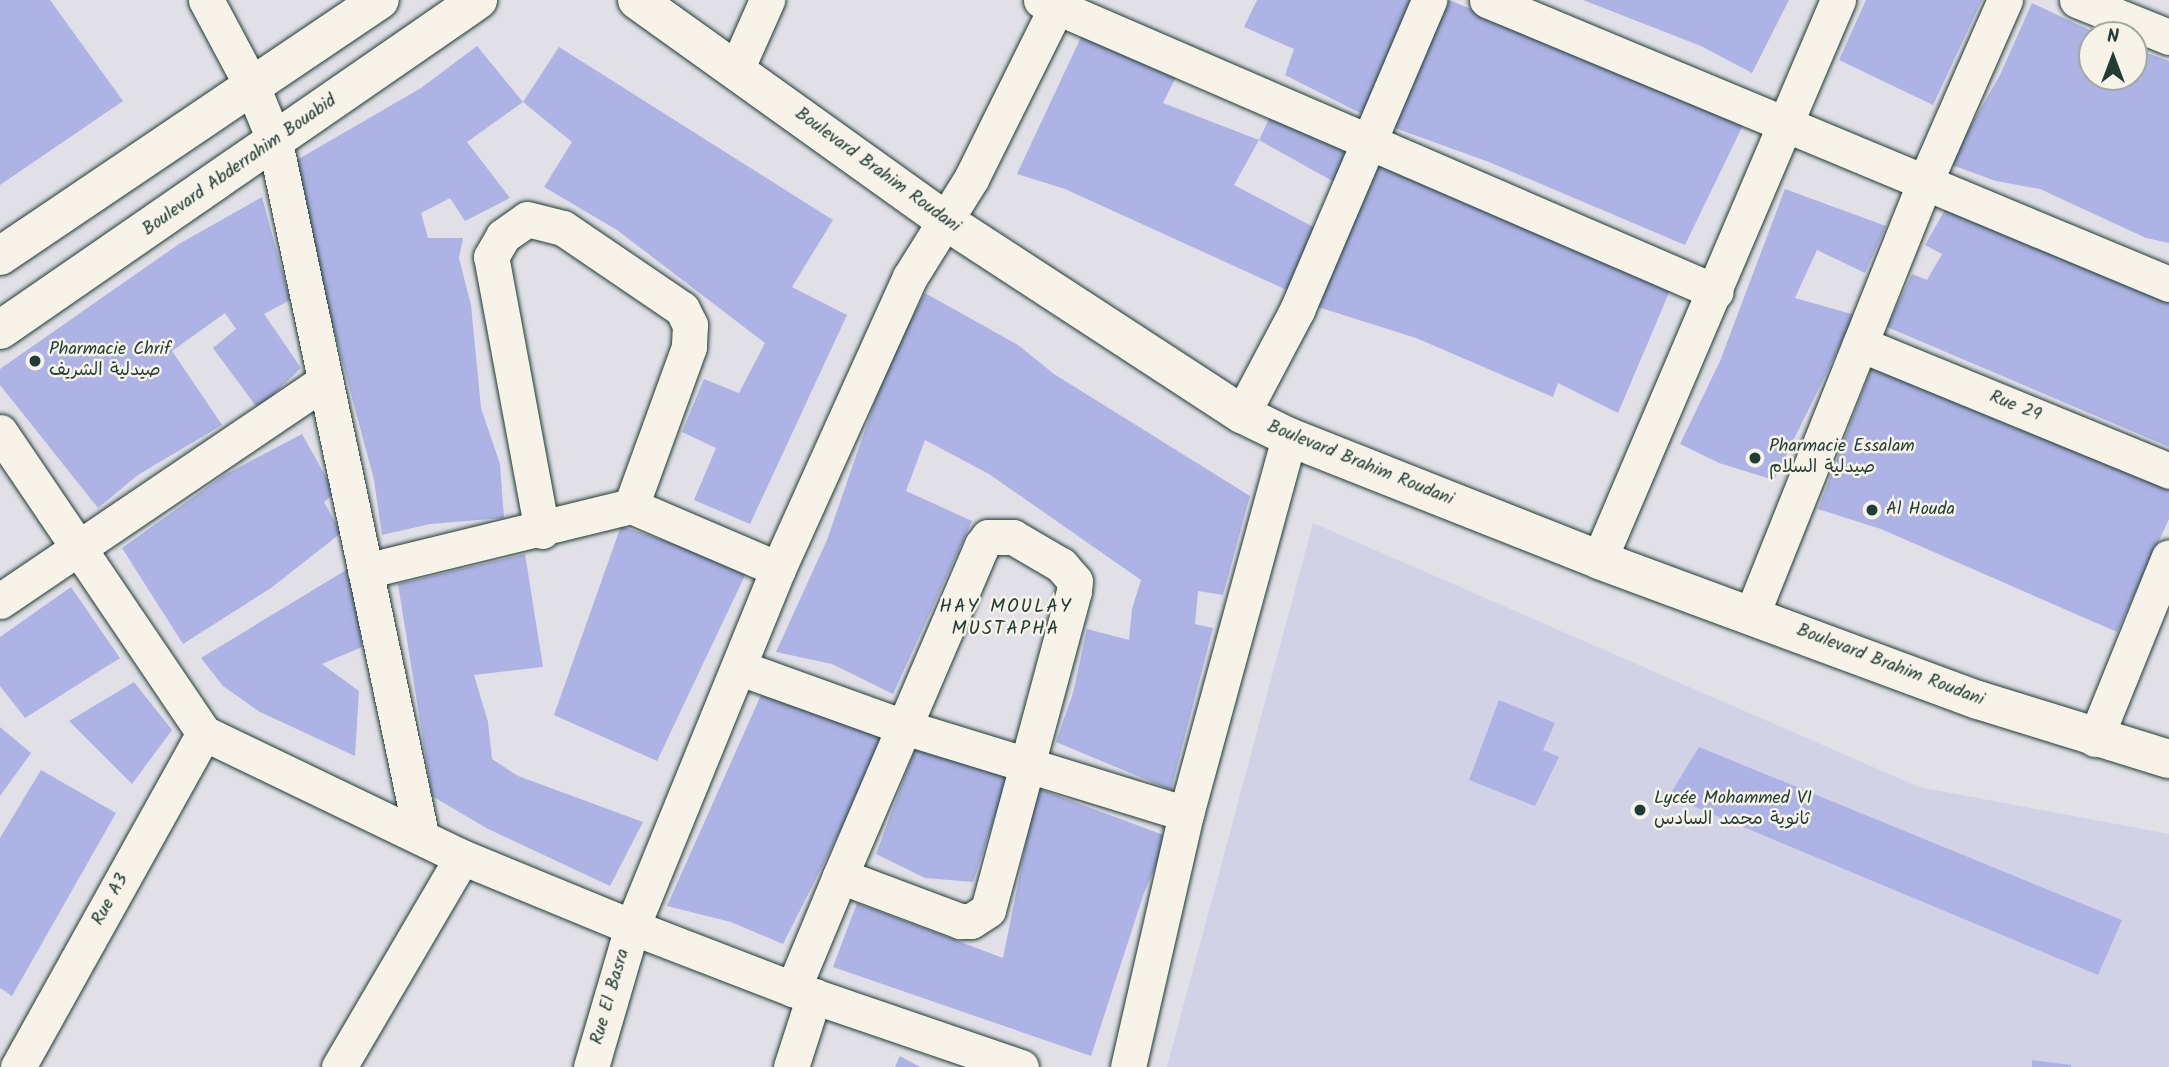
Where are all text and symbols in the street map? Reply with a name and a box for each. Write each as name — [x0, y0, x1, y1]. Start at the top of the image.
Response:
north arrow — [2078, 21, 2148, 91]
text: N — [2107, 22, 2119, 52]
street label: Boulevard Abderrahim Bouabid — [139, 91, 341, 241]
street label: Boulevard Brahim Roudani — [790, 104, 964, 238]
place label: Pharmacie Chrif صيدلية الشريف — [49, 340, 171, 382]
marker: Pharmacie Chrif صيدلية الشريف — [27, 353, 43, 369]
street label: Rue 29 — [1986, 387, 2044, 427]
street label: Boulevard Brahim Roudani — [1264, 417, 1456, 511]
place label: Pharmacie Essalam صيدلية السلام — [1769, 437, 1915, 480]
marker: Pharmacie Essalam صيدلية السلام — [1747, 450, 1763, 466]
place label: Al Houda — [1886, 499, 1955, 521]
marker: Al Houda — [1864, 502, 1880, 518]
district label: HAY MOULAY MUSTAPHA — [940, 597, 1072, 641]
street label: Boulevard Brahim Roudani — [1793, 620, 1987, 712]
place label: Lycée Mohammed VI ثانوية محمد السادس — [1654, 789, 1812, 832]
marker: Lycée Mohammed VI ثانوية محمد السادس — [1632, 802, 1648, 818]
street label: Rue A3 — [88, 870, 134, 930]
street label: Rue El Basra — [587, 947, 635, 1047]

